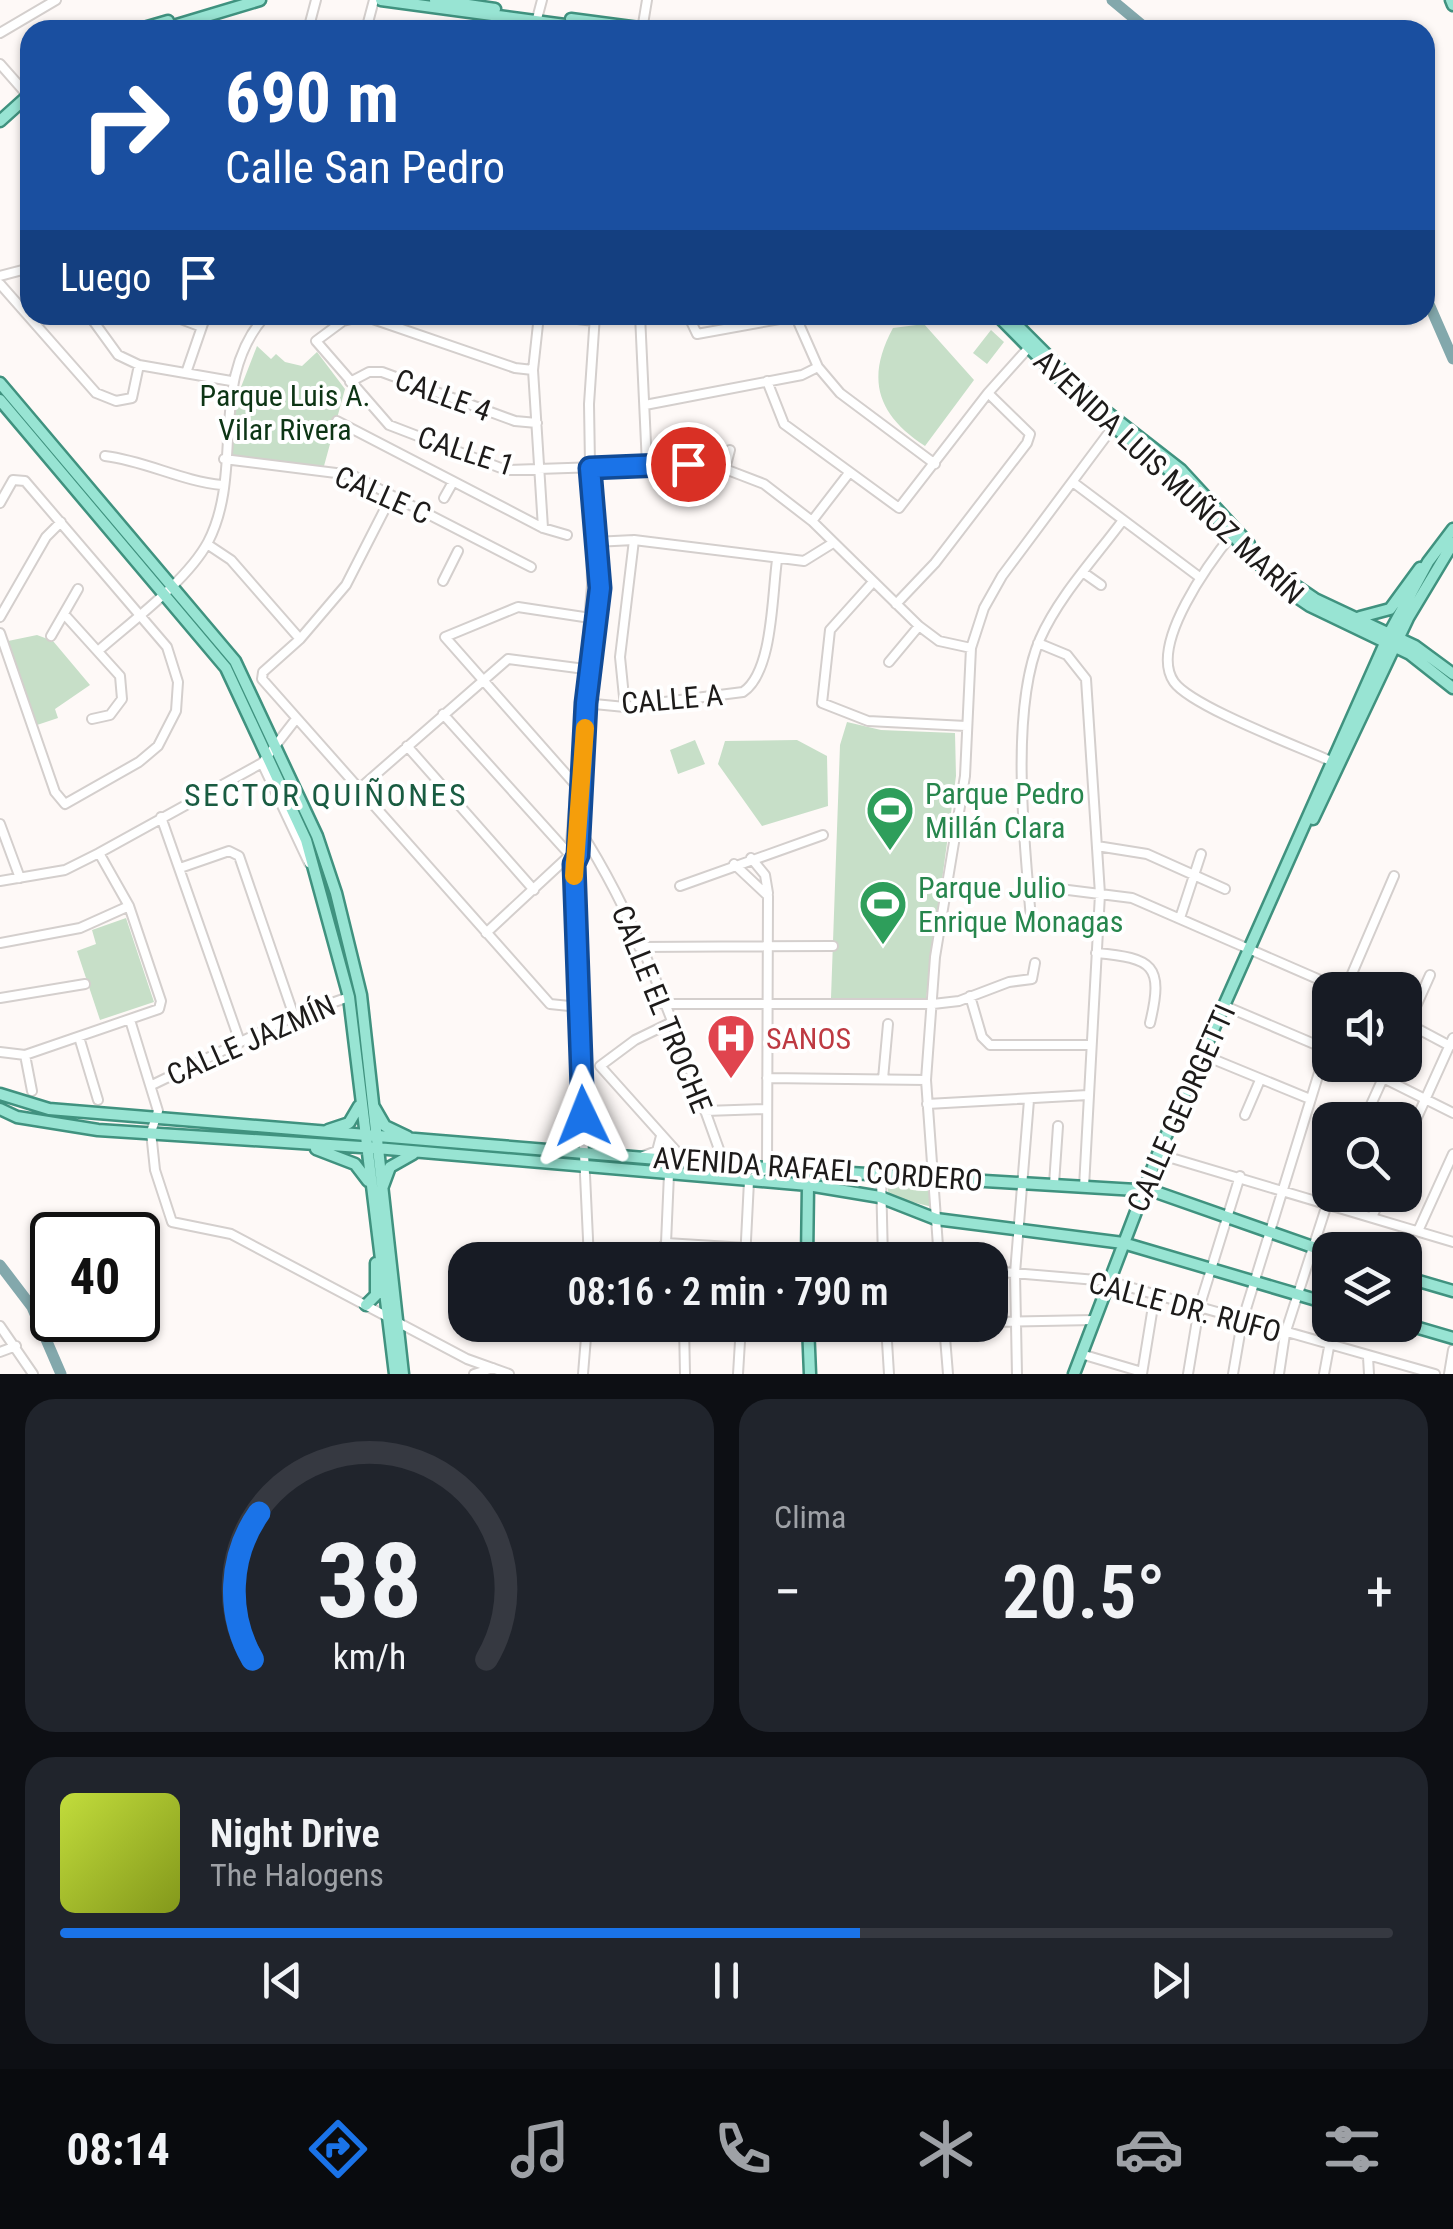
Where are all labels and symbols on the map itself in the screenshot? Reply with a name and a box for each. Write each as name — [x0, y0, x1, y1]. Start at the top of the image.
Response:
street label: AVENIDA LUIS MUÑOZ MARÍN — [1027, 343, 1311, 611]
street label: CALLE 4 — [390, 362, 496, 428]
park label: Parque Luis A. Vilar Rivera — [200, 378, 370, 447]
street label: CALLE 1 — [413, 419, 519, 483]
pin — [646, 422, 731, 507]
street label: CALLE C — [329, 458, 437, 532]
street label: CALLE A — [620, 677, 724, 721]
district label: SECTOR QUIÑONES — [184, 776, 468, 814]
place label: Parque Pedro Millán Clara — [925, 776, 1084, 845]
sports icon: Parque Pedro Millán Clara — [864, 784, 916, 852]
place label: Parque Julio Enrique Monagas — [918, 870, 1123, 939]
sports icon: Parque Julio Enrique Monagas — [857, 878, 909, 946]
street label: CALLE EL TROCHE — [605, 900, 719, 1118]
street label: CALLE JAZMÍN — [161, 987, 341, 1093]
street label: CALLE GEORGETTI — [1120, 999, 1242, 1217]
hospital icon: SANOS — [705, 1012, 757, 1080]
place label: SANOS — [766, 1021, 851, 1056]
position arrow — [531, 1064, 635, 1168]
street label: AVENIDA RAFAEL CORDERO — [652, 1140, 984, 1198]
speed limit sign: 40 — [30, 1212, 160, 1342]
street label: CALLE DR. RUFO — [1085, 1265, 1285, 1349]

